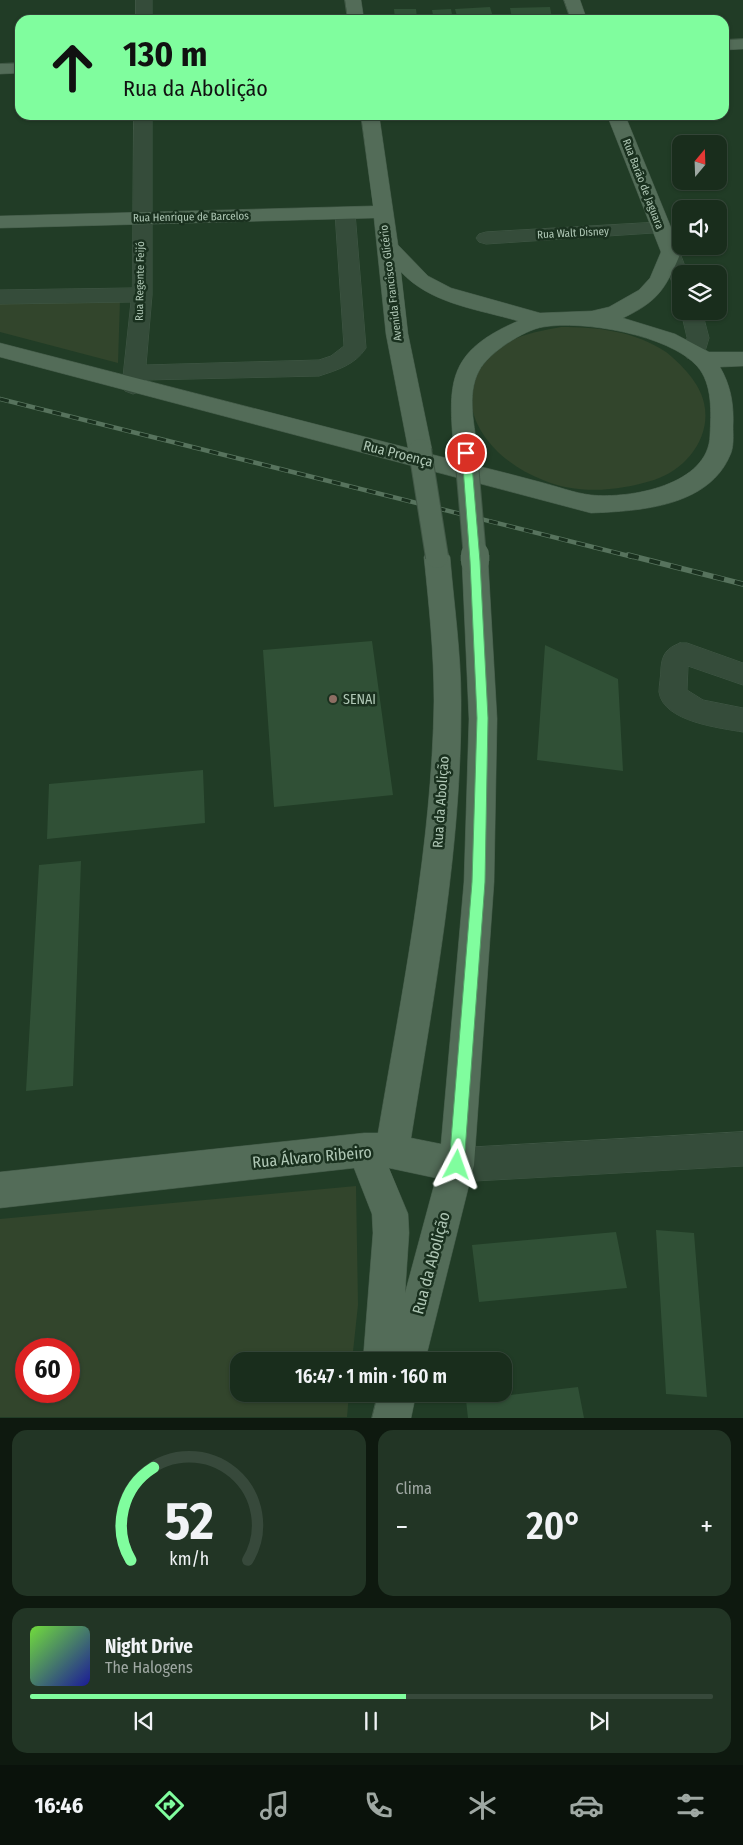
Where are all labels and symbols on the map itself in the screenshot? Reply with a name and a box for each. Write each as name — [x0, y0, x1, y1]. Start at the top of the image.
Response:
north arrow — [672, 135, 728, 190]
street label: Rua Barão de Jaguara — [620, 137, 666, 231]
street label: Rua Henrique de Barcelos — [133, 209, 249, 225]
street label: Avenida Francisco Glicério — [377, 224, 405, 342]
street label: Rua Walt Disney — [537, 225, 609, 241]
street label: Rua Regente Feijó — [133, 241, 147, 321]
pin — [445, 432, 487, 474]
street label: Rua Proença — [361, 437, 435, 471]
place label: SENAI — [343, 691, 376, 708]
marker: SENAI — [327, 693, 339, 705]
street label: Rua da Abolição — [429, 755, 453, 849]
position arrow — [430, 1138, 482, 1190]
street label: Rua Álvaro Ribeiro — [251, 1142, 373, 1172]
street label: Rua da Abolição — [408, 1210, 454, 1316]
speed limit sign: 60 — [15, 1338, 80, 1403]

